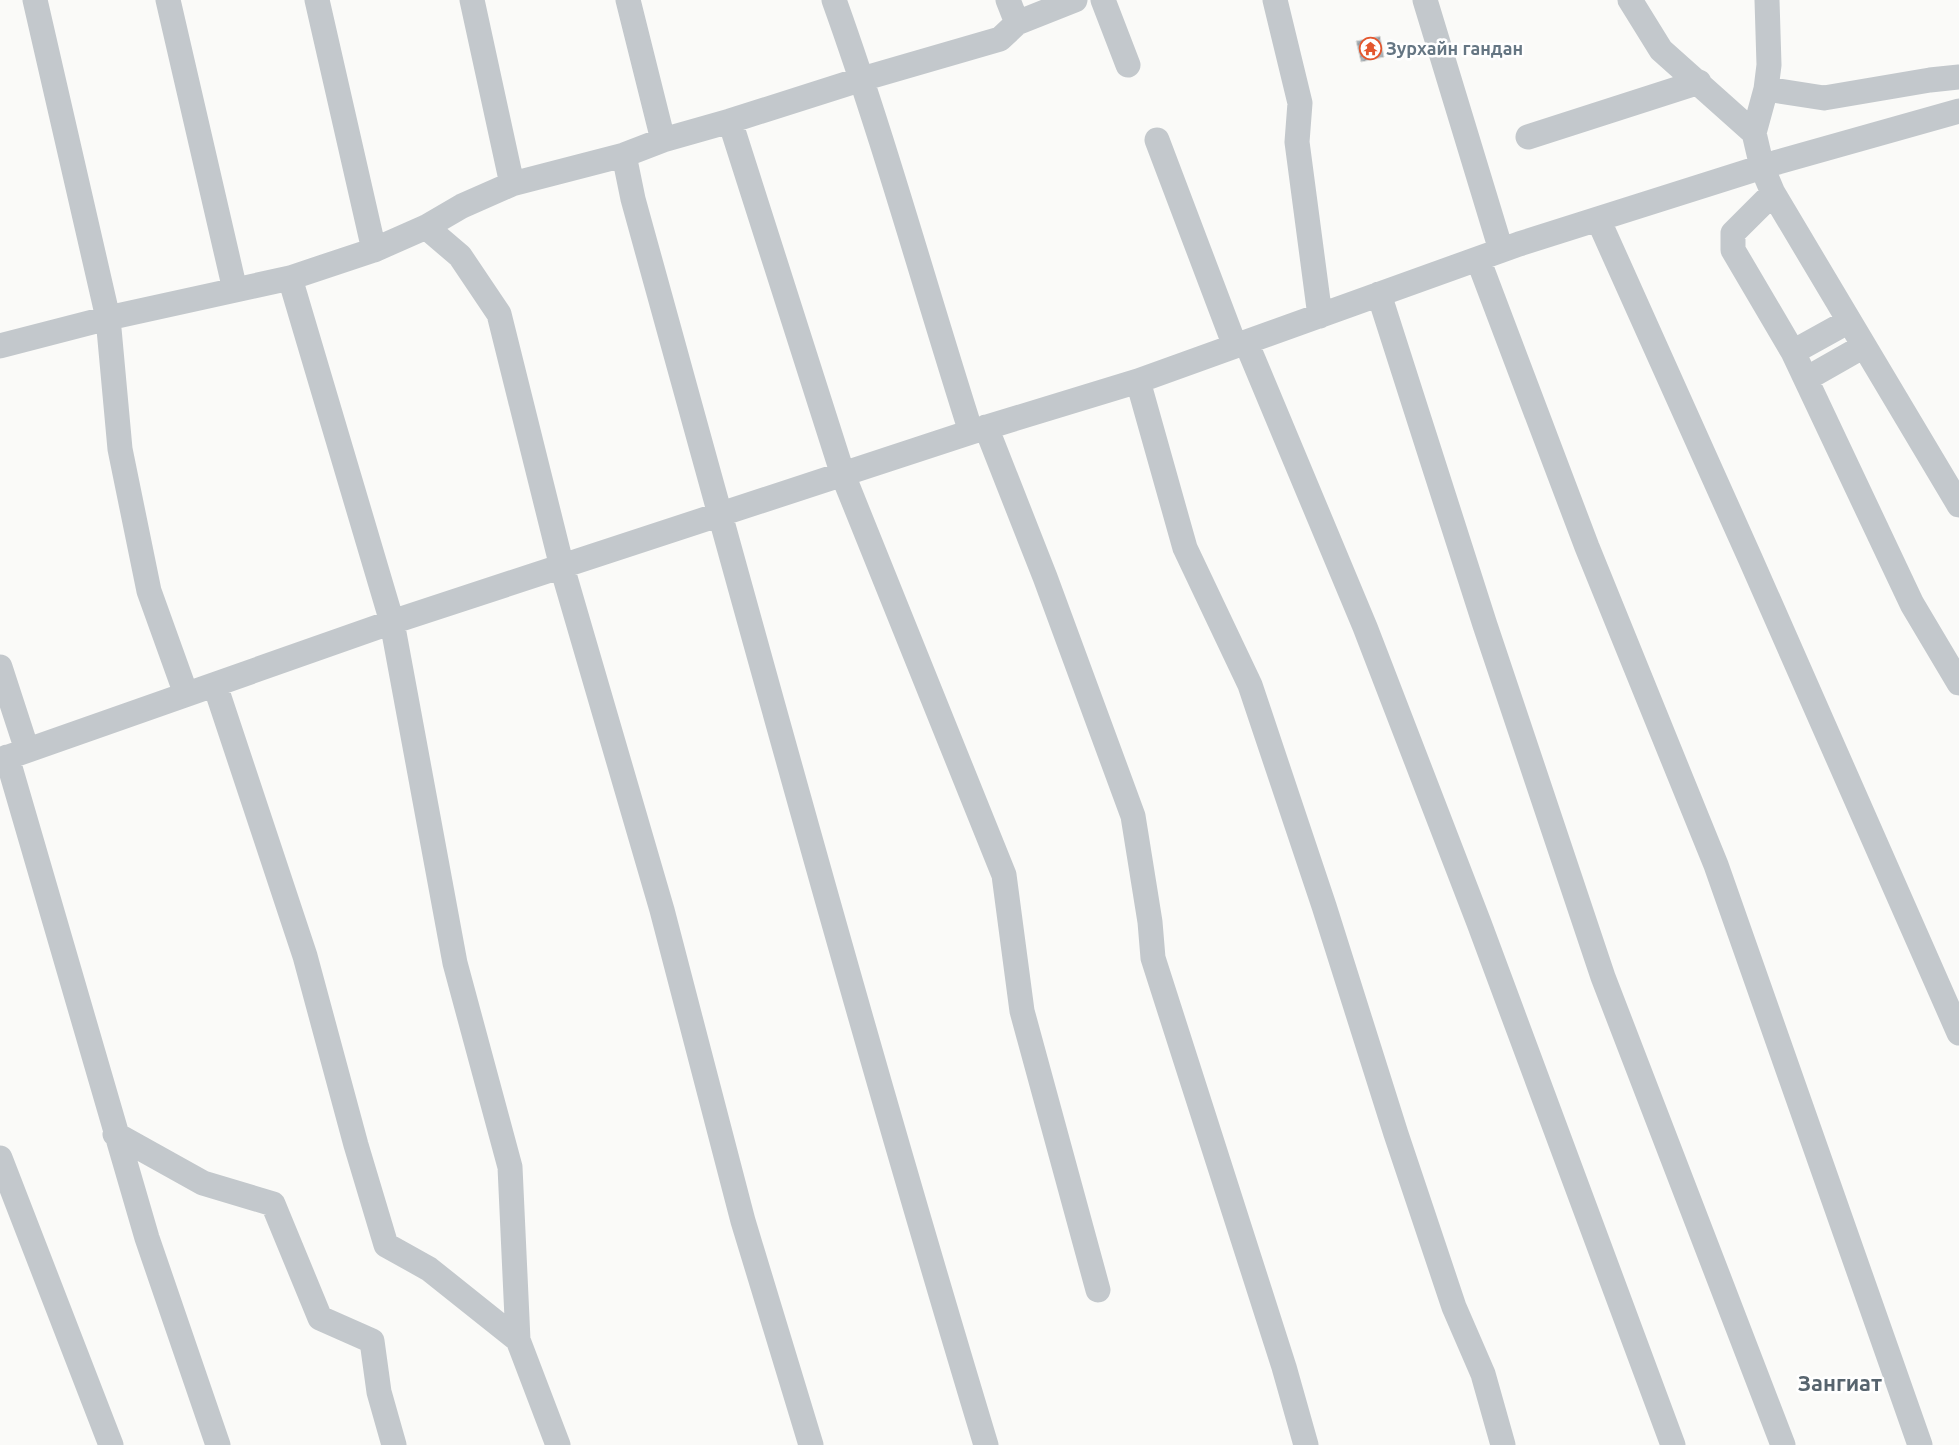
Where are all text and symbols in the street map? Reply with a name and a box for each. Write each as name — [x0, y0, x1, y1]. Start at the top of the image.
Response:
temple icon: Зурхайн гандан — [1358, 37, 1382, 61]
place label: Зурхайн гандан — [1386, 38, 1523, 58]
district label: Зангиат — [1798, 1370, 1882, 1395]

